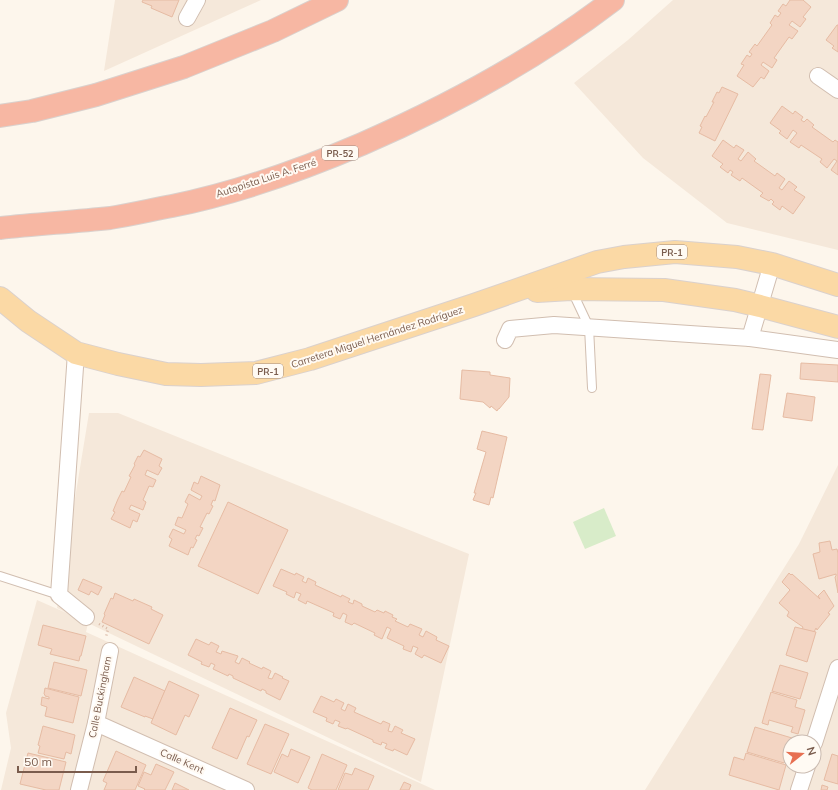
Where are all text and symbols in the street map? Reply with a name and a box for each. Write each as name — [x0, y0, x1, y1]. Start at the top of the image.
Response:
road number: PR-52 — [322, 146, 358, 160]
street label: Autopista Luis A. Ferré — [214, 156, 318, 200]
road number: PR-1 — [657, 245, 687, 259]
street label: Carretera Miguel Hernández Rodríguez — [289, 303, 465, 371]
road number: PR-1 — [253, 364, 283, 378]
street label: Calle Buckingham — [86, 655, 114, 739]
north arrow — [782, 734, 822, 774]
text: N — [804, 745, 819, 757]
street label: Calle Kent — [158, 746, 206, 777]
scale bar — [18, 748, 136, 774]
text: 50 m — [24, 754, 52, 769]

